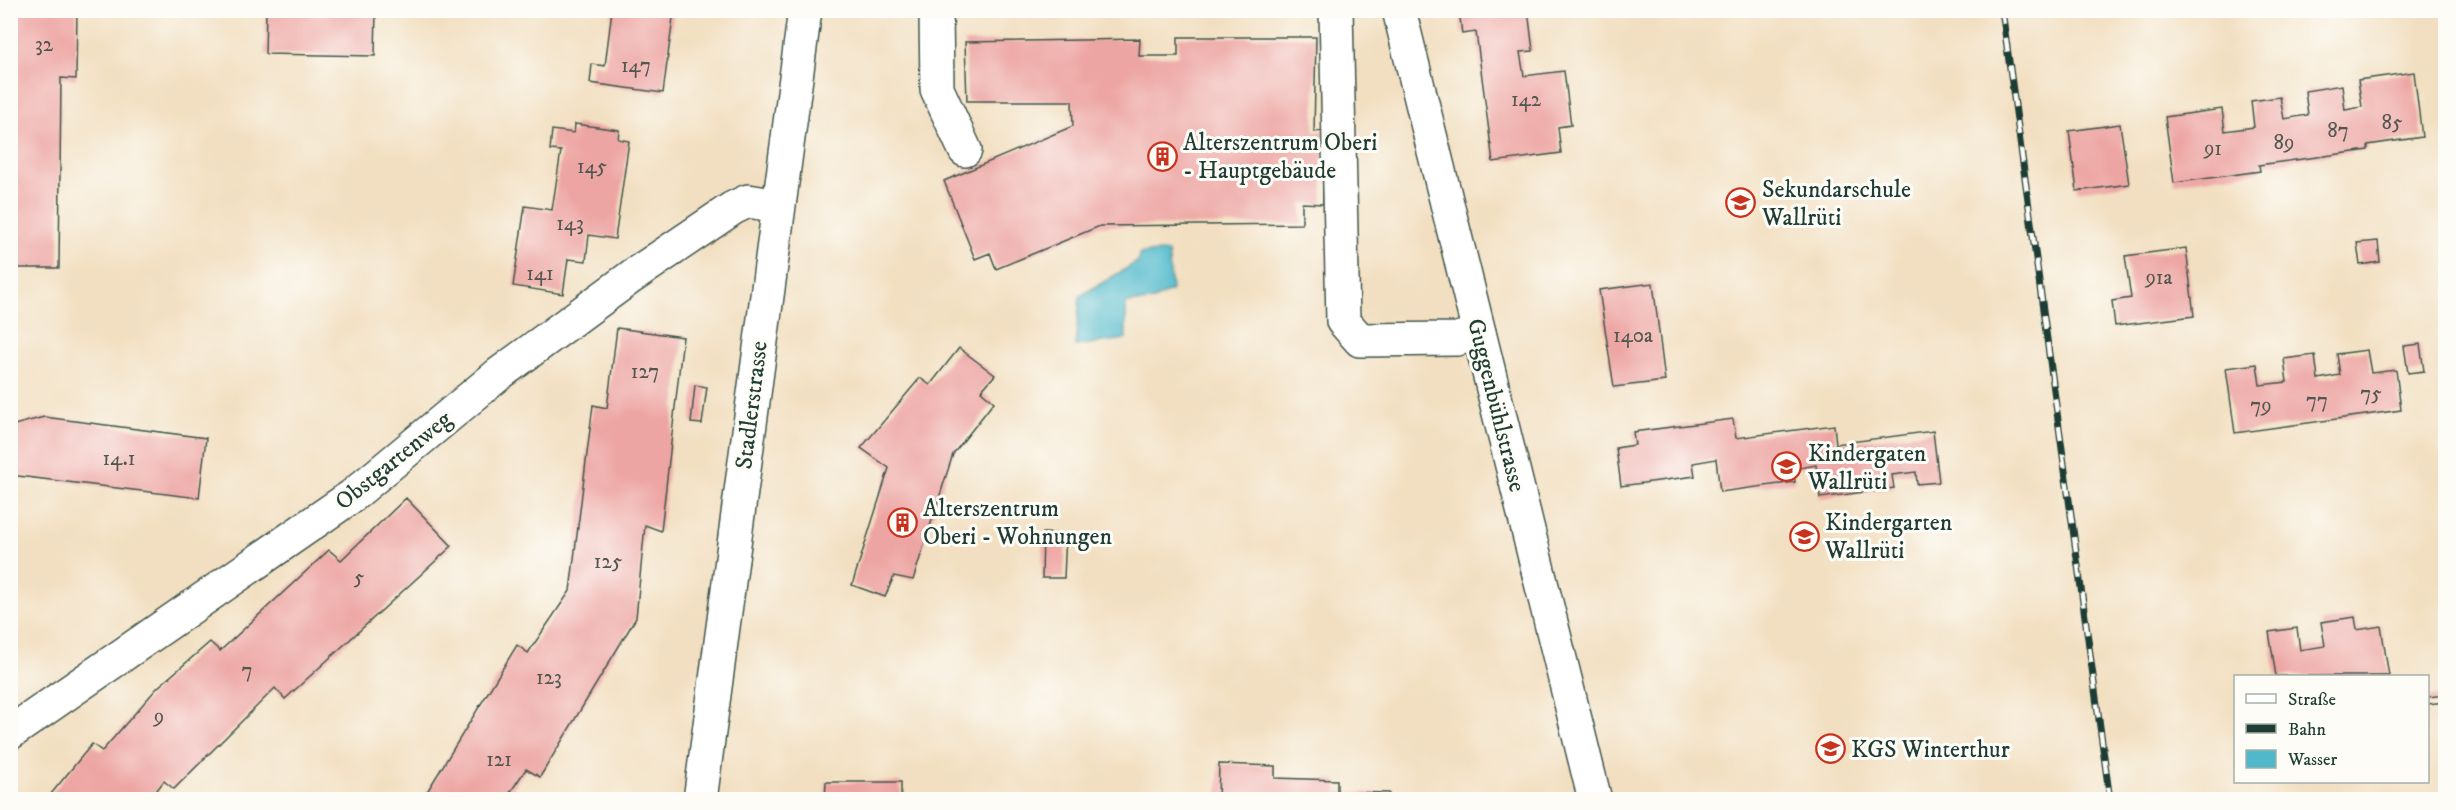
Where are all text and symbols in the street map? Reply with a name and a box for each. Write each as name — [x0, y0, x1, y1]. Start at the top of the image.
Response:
house number: 32 — [35, 32, 54, 58]
house number: 147 — [621, 53, 651, 79]
house number: 142 — [1511, 87, 1542, 113]
house number: 85 — [2382, 110, 2402, 136]
house number: 87 — [2327, 118, 2349, 144]
place label: Alterszentrum Oberi - Hauptgebäude — [1183, 128, 1377, 186]
house number: 89 — [2274, 130, 2295, 156]
house number: 91 — [2203, 136, 2222, 162]
building icon: Alterszentrum Oberi - Hauptgebäude — [1146, 140, 1178, 172]
house number: 145 — [577, 154, 607, 180]
place label: Sekundarschule Wallrüti — [1761, 175, 1911, 233]
school or university icon: Sekundarschule Wallrüti — [1725, 187, 1757, 219]
house number: 143 — [556, 211, 584, 237]
house number: 141 — [526, 261, 554, 287]
house number: 91a — [2144, 265, 2173, 291]
street label: Guggenbühlstrasse — [1460, 315, 1532, 495]
house number: 140a — [1613, 323, 1653, 349]
street label: Stadlerstrasse — [729, 339, 775, 471]
house number: 127 — [631, 359, 659, 385]
house number: 75 — [2360, 381, 2382, 407]
house number: 77 — [2306, 388, 2328, 414]
house number: 79 — [2250, 393, 2272, 419]
street label: Obstgartenweg — [329, 404, 458, 517]
place label: Kindergaten Wallrüti — [1807, 439, 1927, 497]
house number: 14.1 — [103, 446, 136, 472]
school or university icon: Kindergaten Wallrüti — [1771, 451, 1803, 483]
place label: Alterszentrum Oberi - Wohnungen — [923, 494, 1112, 552]
building icon: Alterszentrum Oberi - Wohnungen — [886, 506, 918, 538]
place label: Kindergarten Wallrüti — [1824, 508, 1953, 566]
school or university icon: Kindergarten Wallrüti — [1788, 520, 1820, 552]
house number: 125 — [594, 549, 622, 575]
house number: 5 — [354, 565, 364, 591]
house number: 7 — [241, 658, 253, 684]
house number: 123 — [536, 665, 562, 691]
legend — [2234, 675, 2429, 783]
text: Straße — [2288, 689, 2336, 711]
house number: 9 — [153, 704, 164, 730]
text: Bahn — [2288, 719, 2326, 741]
school or university icon: KGS Winterthur — [1814, 733, 1846, 765]
place label: KGS Winterthur — [1851, 735, 2010, 765]
house number: 121 — [486, 747, 512, 773]
text: Wasser — [2287, 749, 2338, 771]

